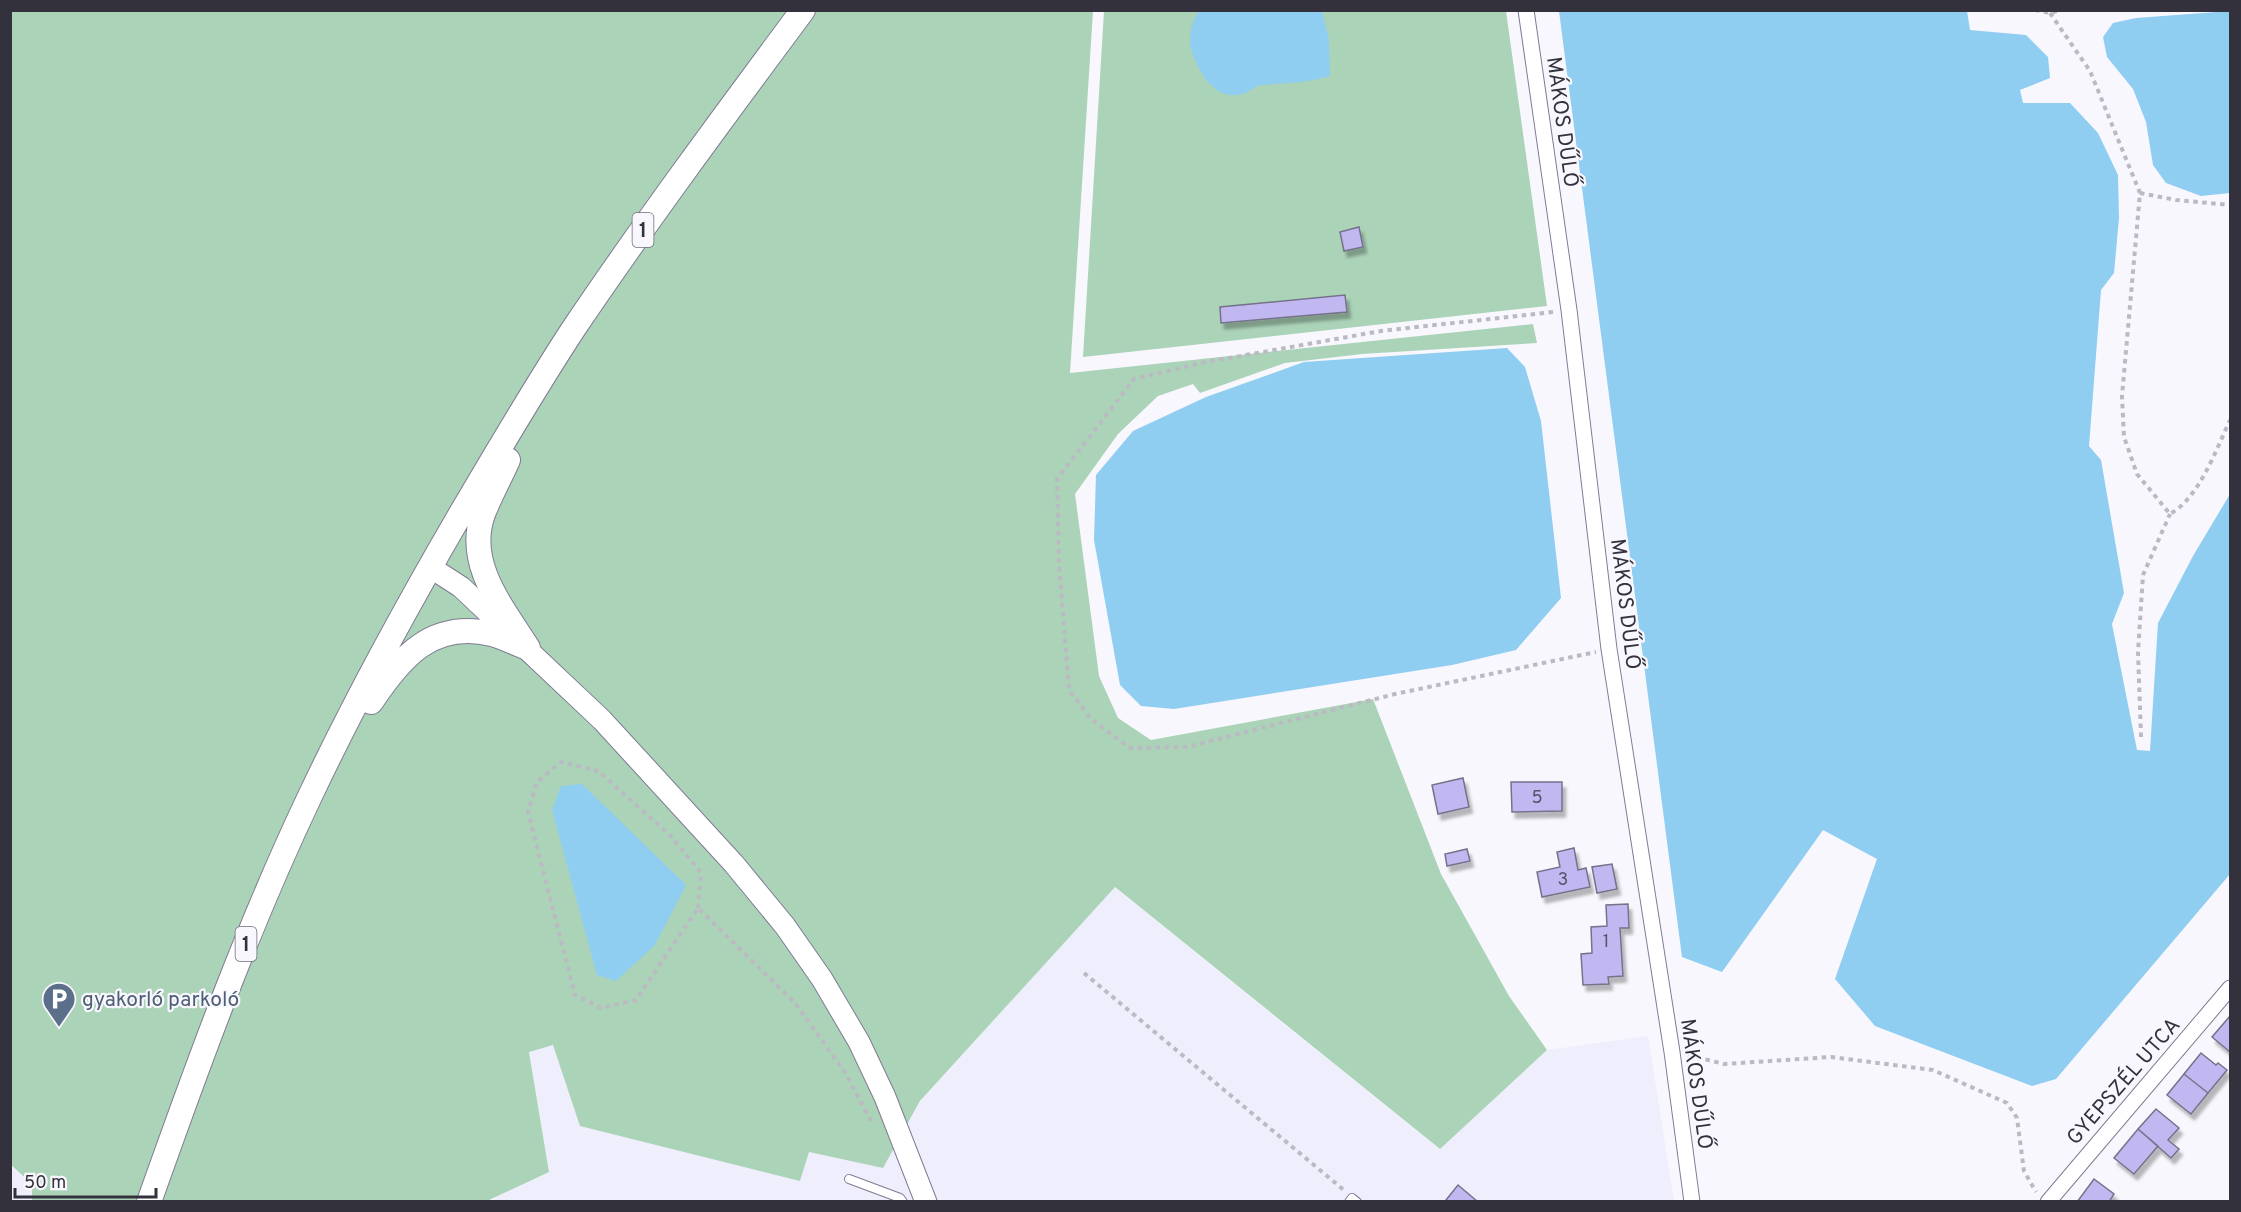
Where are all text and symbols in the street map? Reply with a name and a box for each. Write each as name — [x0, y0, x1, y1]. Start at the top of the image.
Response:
street label: MÁKOS DŰLŐ — [1539, 55, 1585, 189]
road number: 1 — [632, 213, 654, 247]
street label: MÁKOS DŰLŐ — [1603, 537, 1647, 671]
house number: 5 — [1531, 787, 1543, 810]
house number: 3 — [1558, 869, 1568, 892]
road number: 1 — [236, 927, 256, 961]
house number: 1 — [1603, 931, 1609, 954]
parking icon: gyakorló parkoló — [41, 981, 77, 1028]
place label: gyakorló parkoló — [82, 987, 239, 1014]
street label: GYEPSZÉL UTCA — [2061, 1012, 2187, 1151]
street label: MÁKOS DŰLŐ — [1673, 1017, 1719, 1151]
scale bar — [15, 1161, 156, 1199]
text: 50 m — [24, 1172, 66, 1195]

